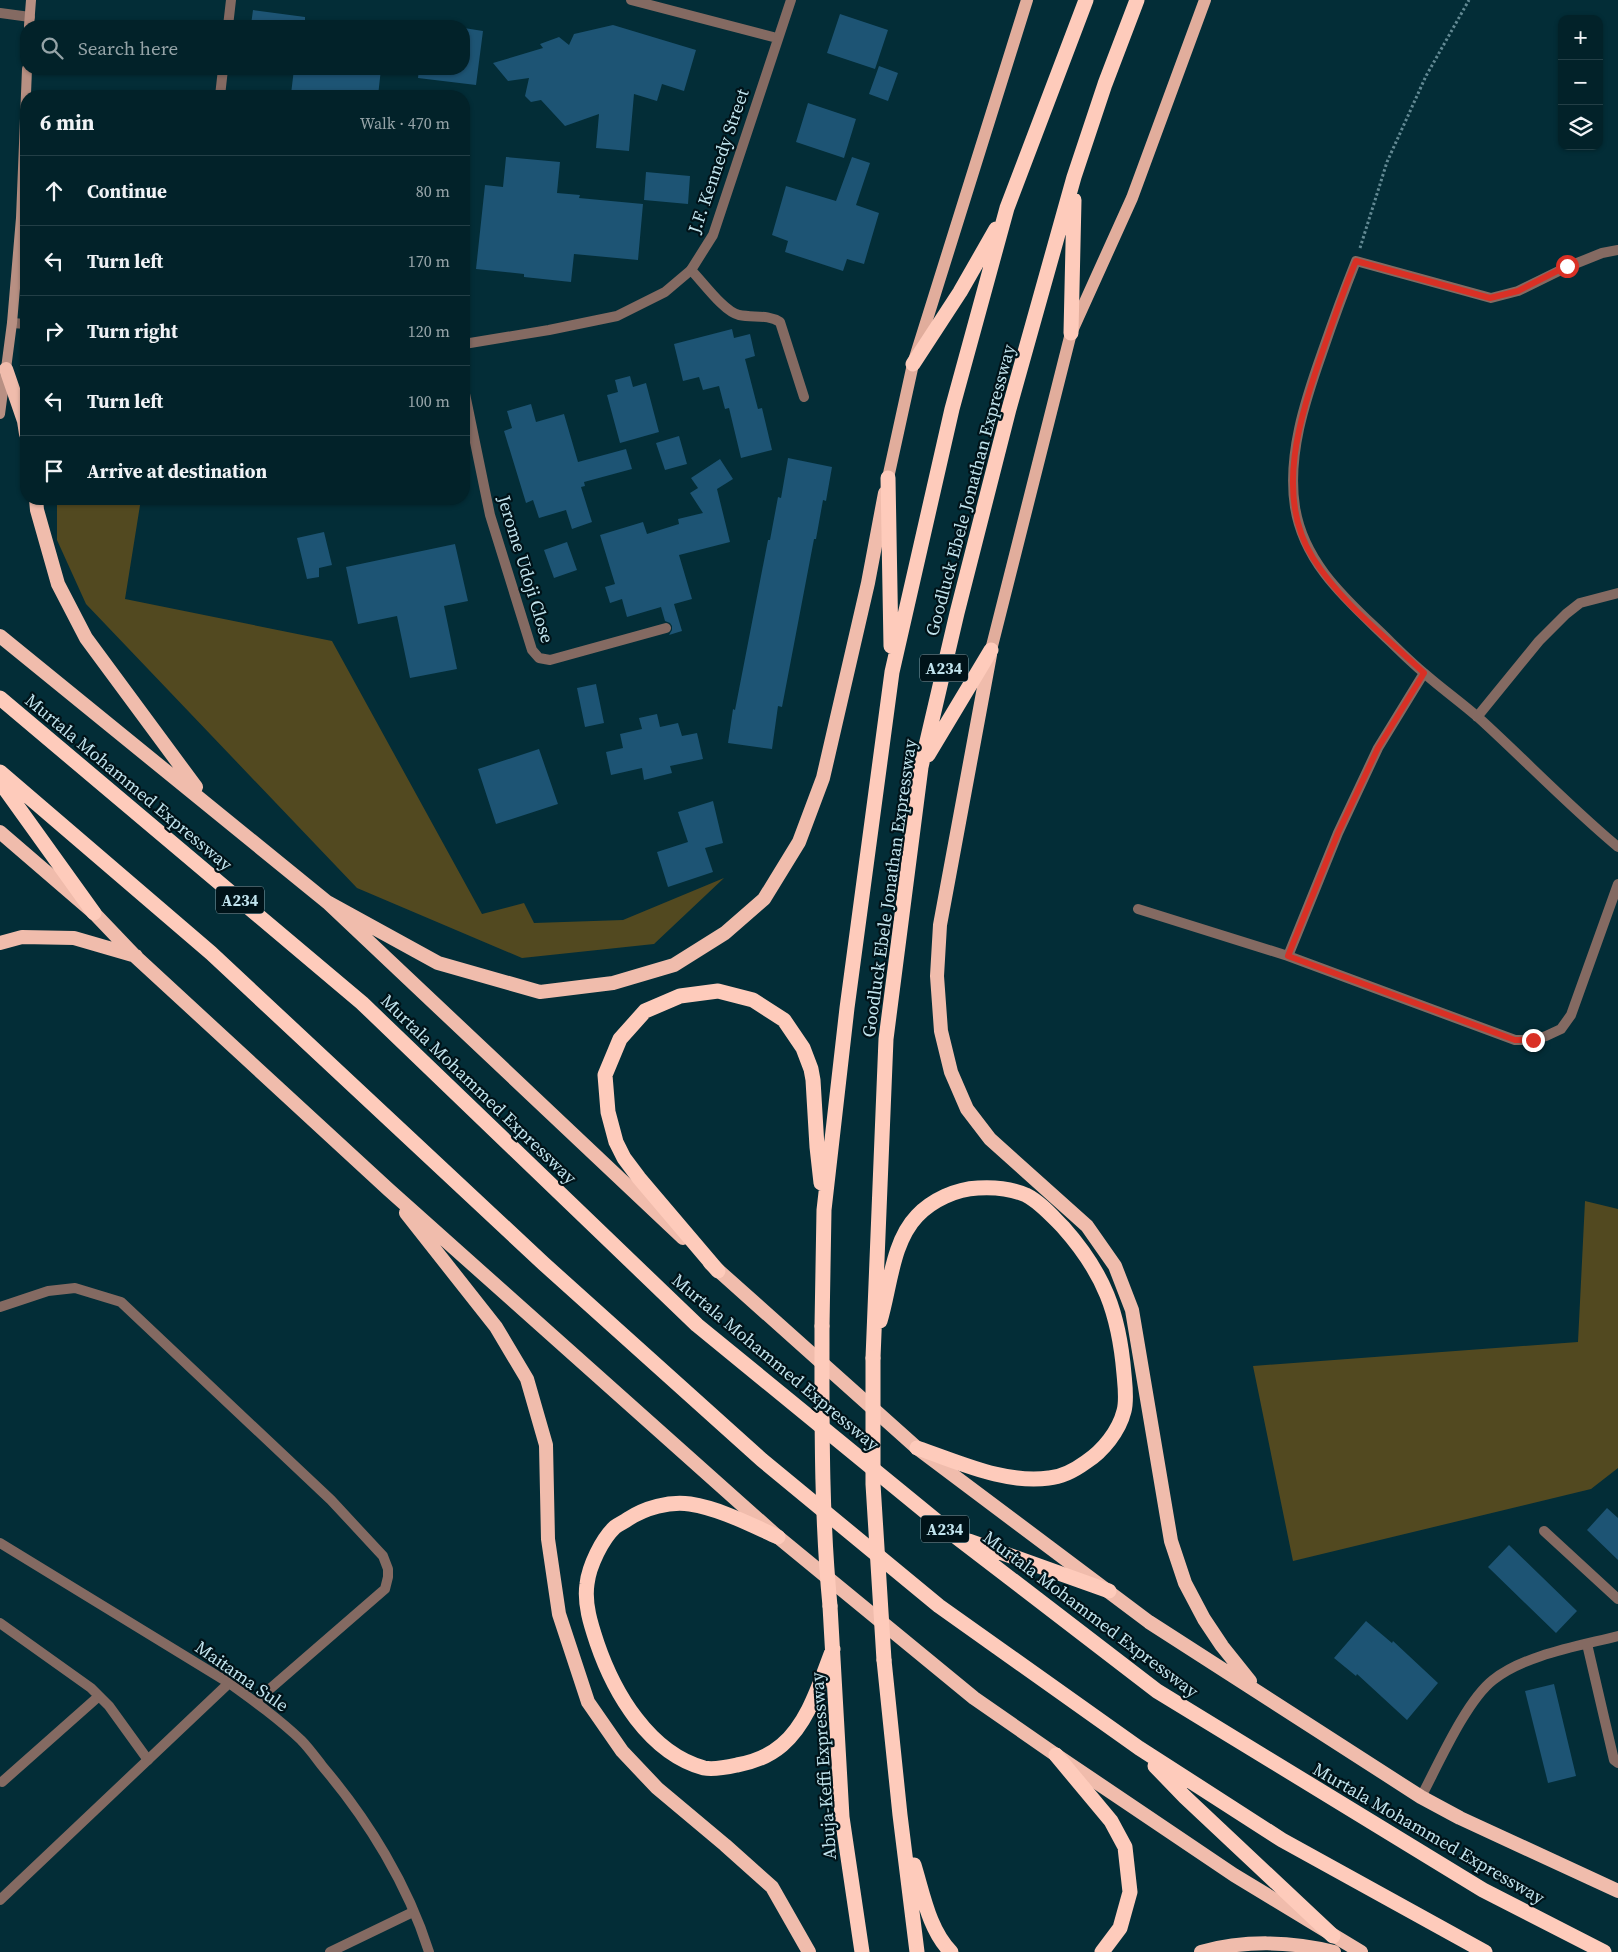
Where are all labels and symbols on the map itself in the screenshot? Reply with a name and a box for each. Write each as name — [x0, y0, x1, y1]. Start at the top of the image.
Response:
street label: J.F. Kennedy Street — [681, 85, 755, 238]
route start — [1556, 255, 1579, 278]
street label: Goodluck Ebele Jonathan Expressway — [919, 341, 1021, 639]
street label: Jerome Udoji Close — [491, 491, 560, 646]
road number: A234 — [920, 654, 968, 681]
street label: Murtala Mohammed Expressway — [20, 688, 239, 877]
street label: Goodluck Ebele Jonathan Expressway — [856, 737, 922, 1039]
road number: A234 — [216, 886, 264, 914]
street label: Murtala Mohammed Expressway — [375, 988, 583, 1190]
route end — [1522, 1029, 1545, 1052]
street label: Murtala Mohammed Expressway — [667, 1268, 886, 1457]
road number: A234 — [921, 1516, 969, 1542]
street label: Murtala Mohammed Expressway — [978, 1525, 1204, 1704]
street label: Maitama Sule — [190, 1635, 294, 1717]
street label: Abuja-Keffi Expressway — [804, 1671, 842, 1861]
street label: Murtala Mohammed Expressway — [1309, 1756, 1550, 1910]

